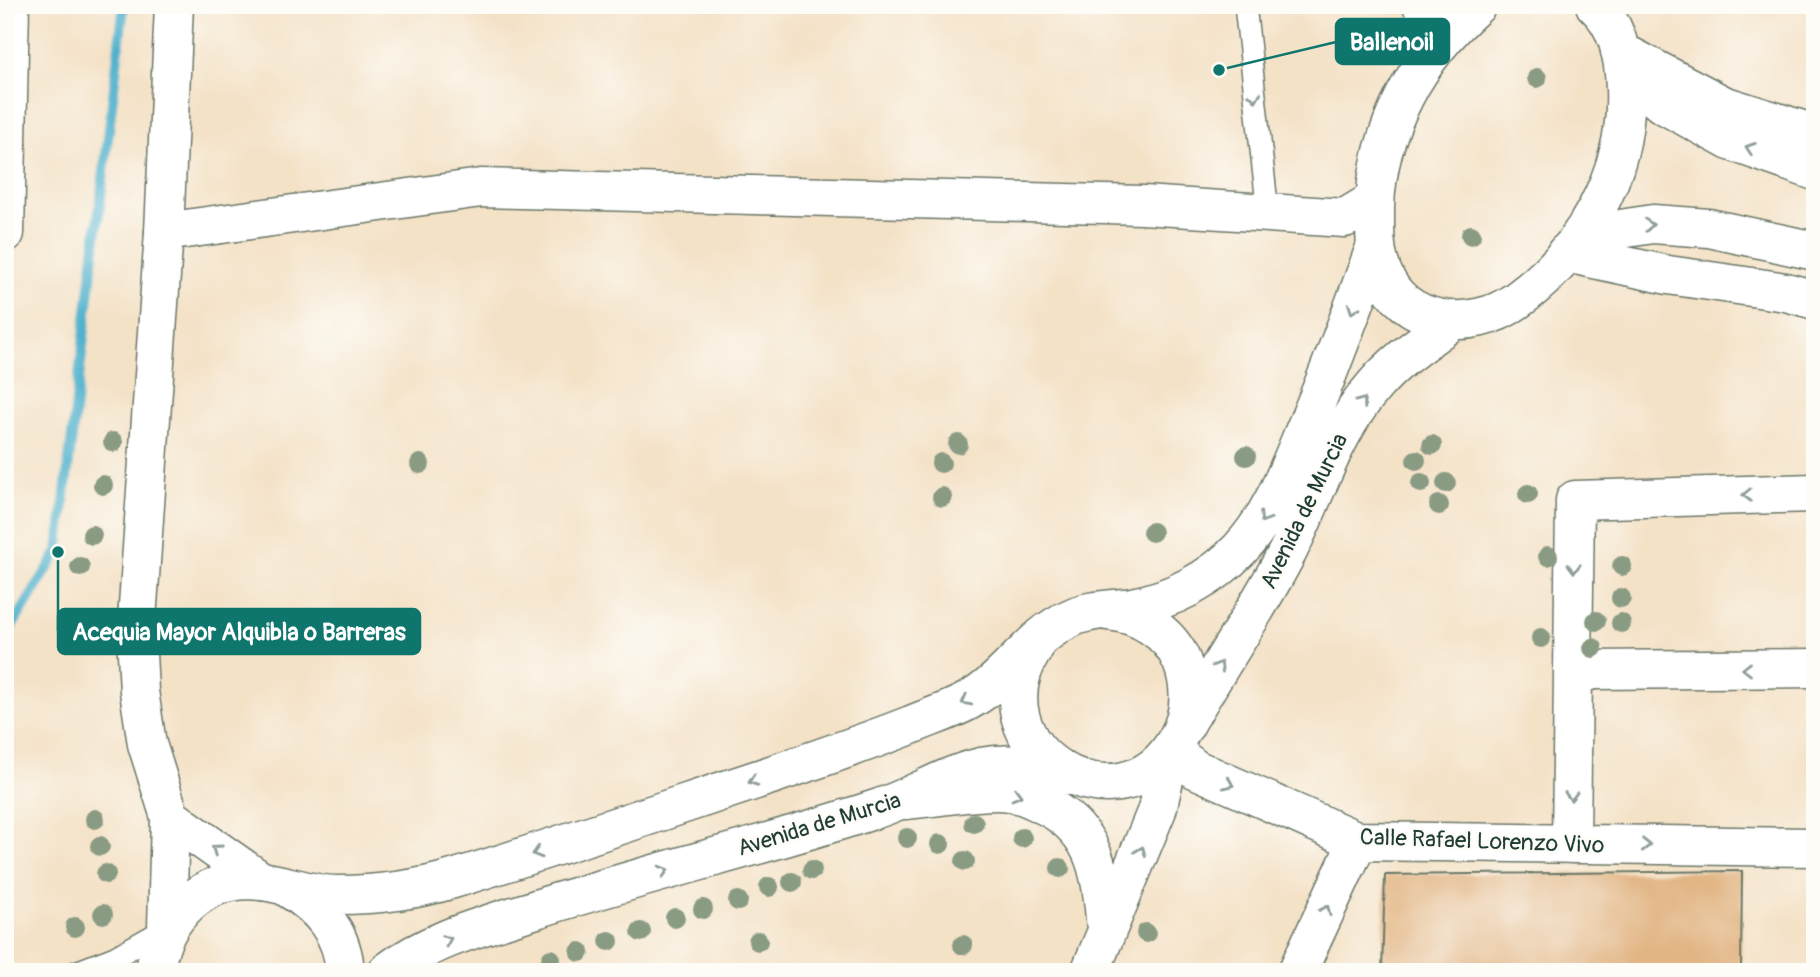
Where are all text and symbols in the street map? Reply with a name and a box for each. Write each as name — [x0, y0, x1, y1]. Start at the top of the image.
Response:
callout: Ballenoil — [1336, 19, 1449, 64]
text: Ballenoil — [1350, 28, 1434, 57]
one-way arrow — [1247, 92, 1262, 103]
one-way arrow — [1745, 142, 1757, 156]
one-way arrow — [1644, 218, 1655, 233]
one-way arrow — [1347, 302, 1361, 314]
one-way arrow — [1354, 397, 1366, 410]
street label: Avenida de Murcia — [1254, 428, 1354, 594]
one-way arrow — [1741, 487, 1751, 503]
one-way arrow — [1259, 510, 1272, 523]
one-way arrow — [1567, 563, 1582, 574]
callout: Acequia Mayor Alquibla o Barreras — [58, 609, 420, 654]
text: Acequia Mayor Alquibla o Barreras — [72, 618, 406, 647]
one-way arrow — [1210, 661, 1223, 674]
one-way arrow — [1741, 661, 1751, 677]
one-way arrow — [961, 693, 973, 706]
one-way arrow — [747, 773, 760, 787]
one-way arrow — [1222, 776, 1235, 790]
street label: Avenida de Murcia — [734, 785, 904, 863]
one-way arrow — [1010, 787, 1022, 801]
one-way arrow — [1564, 790, 1579, 801]
street label: Calle Rafael Lorenzo Vivo — [1359, 822, 1605, 860]
one-way arrow — [1642, 837, 1652, 853]
one-way arrow — [210, 844, 223, 857]
one-way arrow — [532, 844, 544, 859]
one-way arrow — [1132, 846, 1146, 858]
one-way arrow — [658, 865, 670, 880]
one-way arrow — [1318, 905, 1332, 917]
one-way arrow — [441, 934, 453, 948]

